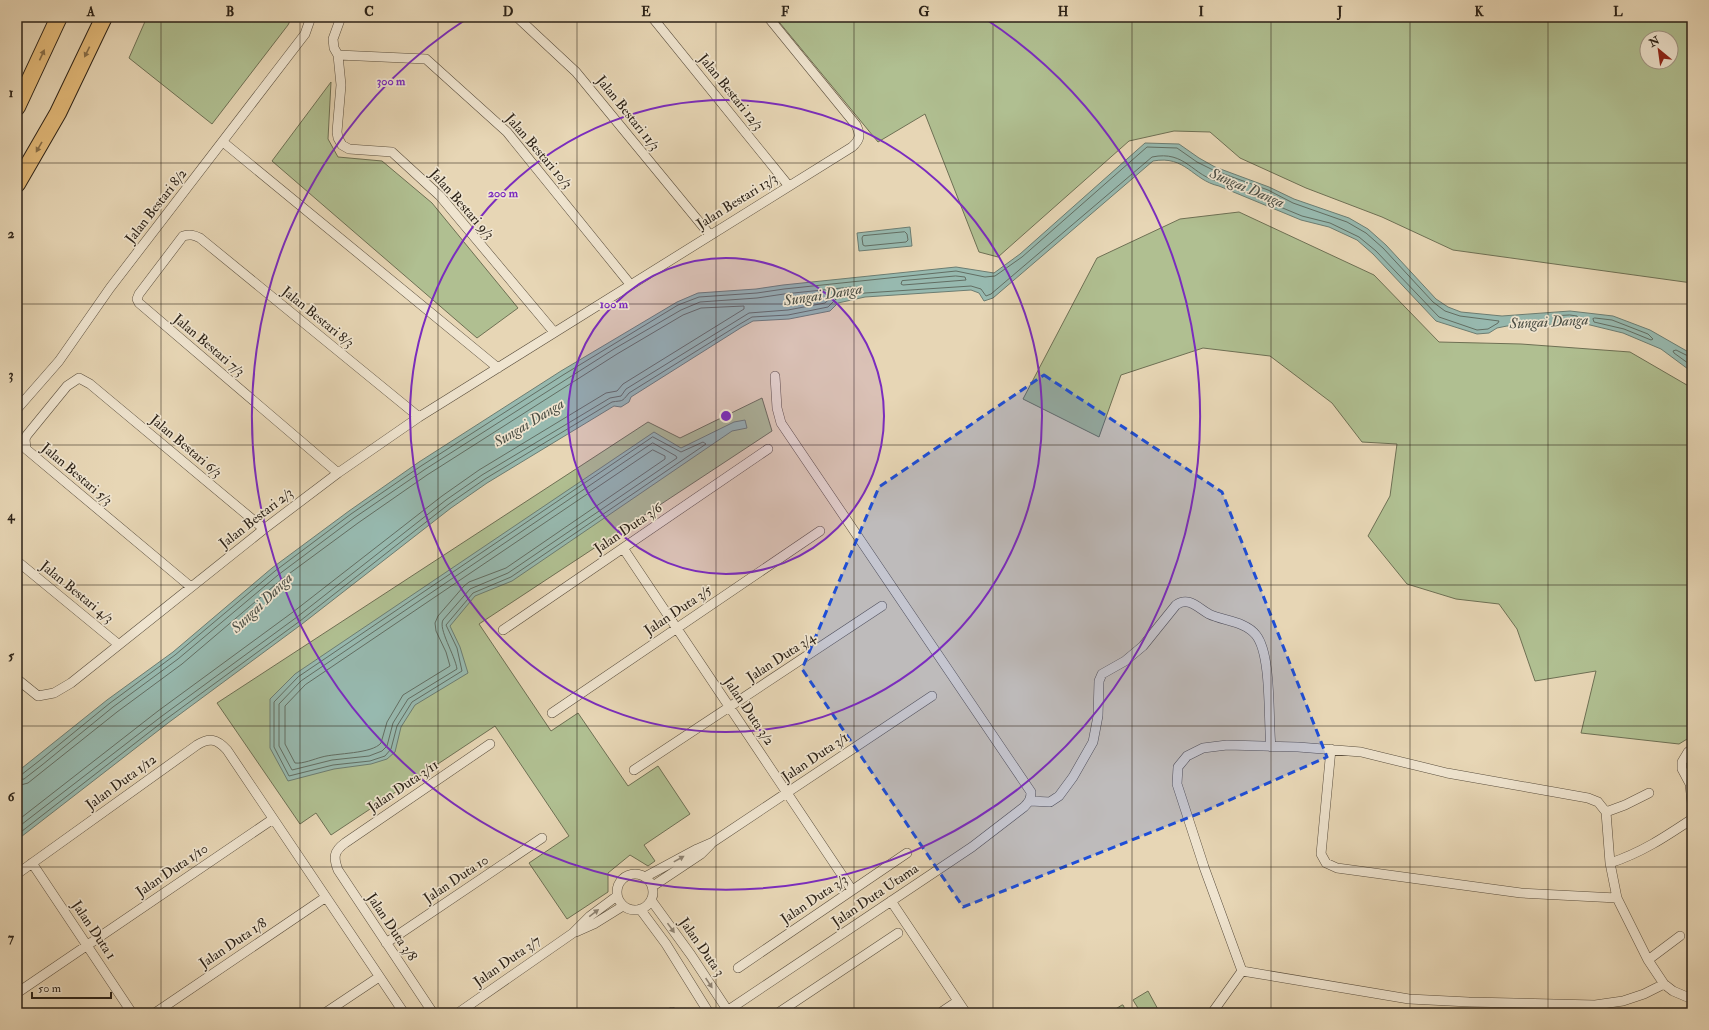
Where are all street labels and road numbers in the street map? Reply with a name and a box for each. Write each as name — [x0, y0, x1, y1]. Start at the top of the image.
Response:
street label: Jalan Bestari 12/3 — [694, 49, 767, 134]
street label: Jalan Bestari 11/3 — [592, 71, 663, 154]
street label: Jalan Bestari 10/3 — [501, 109, 576, 192]
street label: Jalan Bestari 8/2 — [121, 165, 190, 247]
street label: Jalan Bestari 9/3 — [425, 165, 498, 243]
street label: Jalan Bestari 13/3 — [693, 169, 781, 233]
street label: Jalan Bestari 8/3 — [278, 282, 358, 351]
street label: Jalan Bestari 7/3 — [169, 310, 248, 380]
street label: Jalan Bestari 6/3 — [146, 410, 225, 481]
street label: Jalan Bestari 5/3 — [37, 439, 116, 509]
street label: Jalan Bestari 2/3 — [215, 484, 296, 553]
street label: Jalan Duta 3/6 — [590, 498, 666, 558]
street label: Jalan Bestari 4/3 — [36, 557, 117, 627]
street label: Jalan Duta 3/5 — [640, 581, 716, 639]
street label: Jalan Duta 3/4 — [743, 628, 820, 686]
street label: Jalan Duta 3/2 — [719, 673, 778, 748]
street label: Jalan Duta 3/1 — [778, 729, 851, 786]
street label: Jalan Duta 1/12 — [82, 751, 160, 814]
street label: Jalan Duta 3/11 — [364, 756, 442, 816]
street label: Jalan Duta 1/10 — [132, 840, 211, 901]
street label: Jalan Duta 10 — [420, 851, 492, 907]
street label: Jalan Duta Utama — [828, 860, 922, 931]
street label: Jalan Duta 3/3 — [777, 870, 851, 928]
street label: Jalan Duta 3/8 — [363, 889, 421, 965]
street label: Jalan Duta 1 — [68, 896, 120, 963]
street label: Jalan Duta 1/8 — [195, 914, 270, 972]
street label: Jalan Duta 3 — [675, 914, 728, 980]
street label: Jalan Duta 3/7 — [469, 931, 544, 991]

